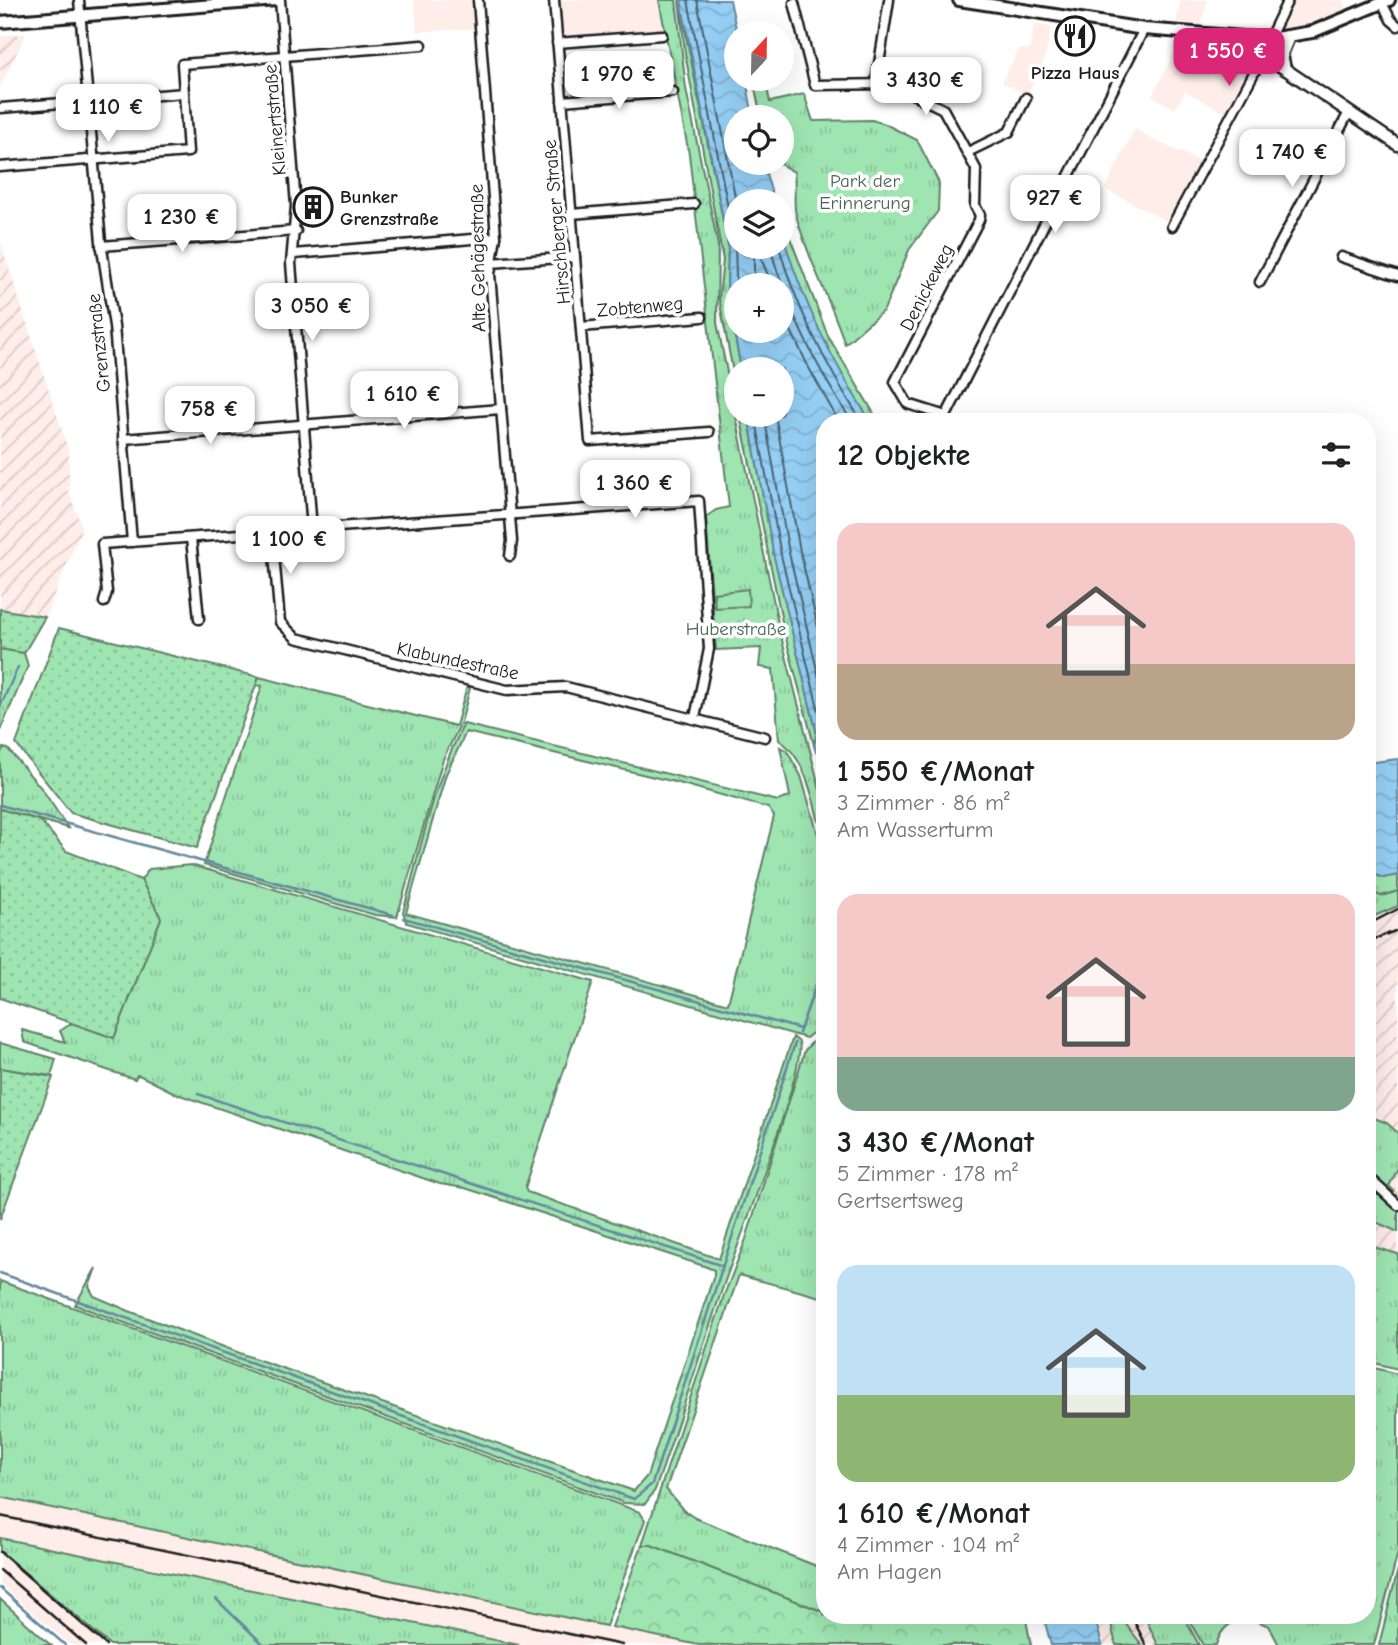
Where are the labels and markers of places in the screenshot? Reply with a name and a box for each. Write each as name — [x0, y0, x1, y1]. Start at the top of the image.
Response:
restaurant icon: Pizza Haus — [1054, 15, 1096, 57]
pin: 1 550 € — [1164, 28, 1294, 88]
pin: 1 970 € — [554, 52, 684, 111]
pin: 3 430 € — [861, 58, 991, 117]
place label: Pizza Haus — [1031, 62, 1119, 84]
pin: 1 110 € — [43, 85, 173, 144]
pin: 1 740 € — [1227, 130, 1357, 189]
pin: 927 € — [1006, 176, 1104, 235]
building icon: Bunker Grenzstraße — [292, 186, 334, 228]
place label: Bunker Grenzstraße — [340, 186, 439, 230]
pin: 1 230 € — [117, 194, 247, 254]
pin: 3 050 € — [247, 284, 377, 343]
pin: 1 610 € — [339, 372, 469, 431]
pin: 758 € — [161, 386, 259, 446]
pin: 1 360 € — [570, 461, 700, 520]
pin: 1 100 € — [225, 516, 355, 576]

